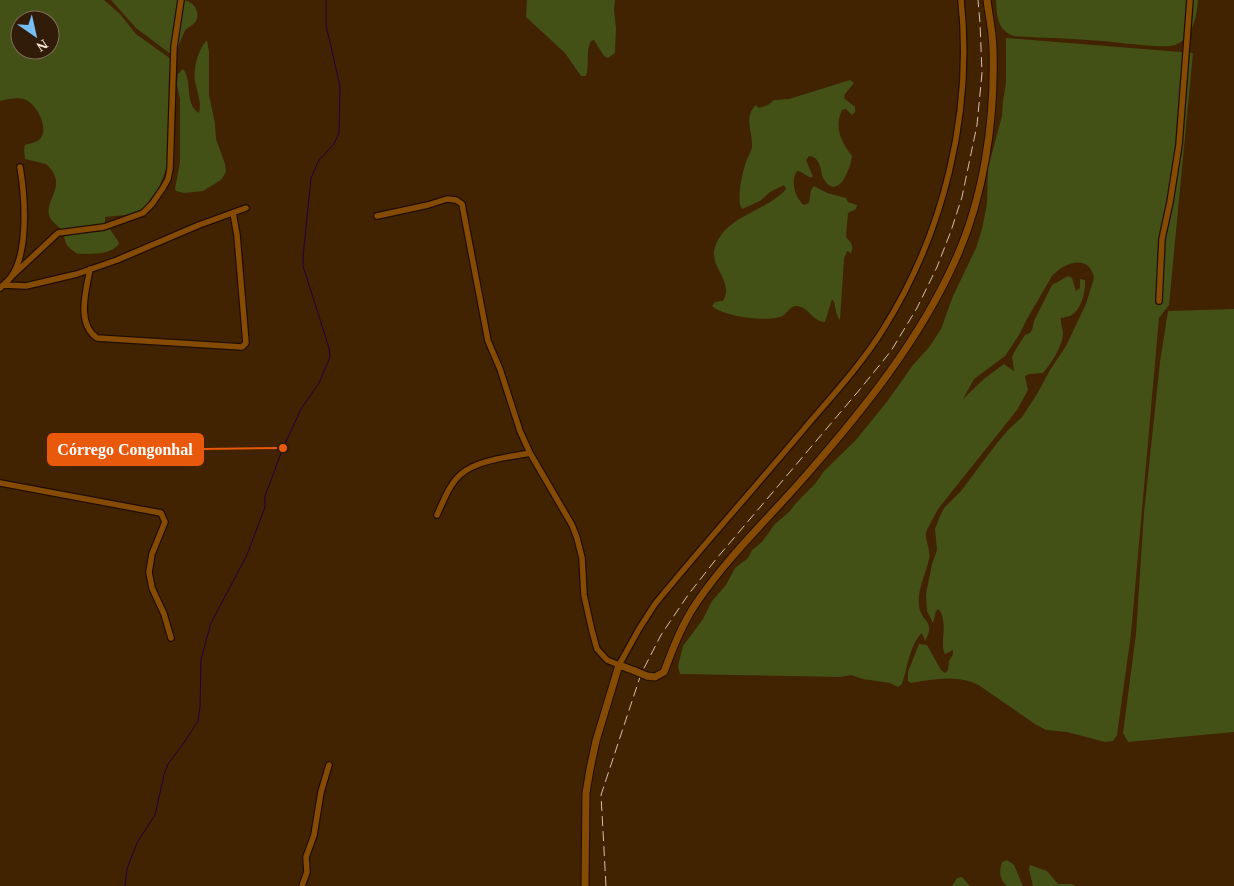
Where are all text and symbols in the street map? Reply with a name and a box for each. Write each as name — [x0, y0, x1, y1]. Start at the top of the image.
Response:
north arrow — [10, 10, 60, 60]
text: N — [34, 36, 50, 54]
callout: Córrego Congonhal — [48, 434, 203, 465]
text: Córrego Congonhal — [57, 441, 193, 459]

